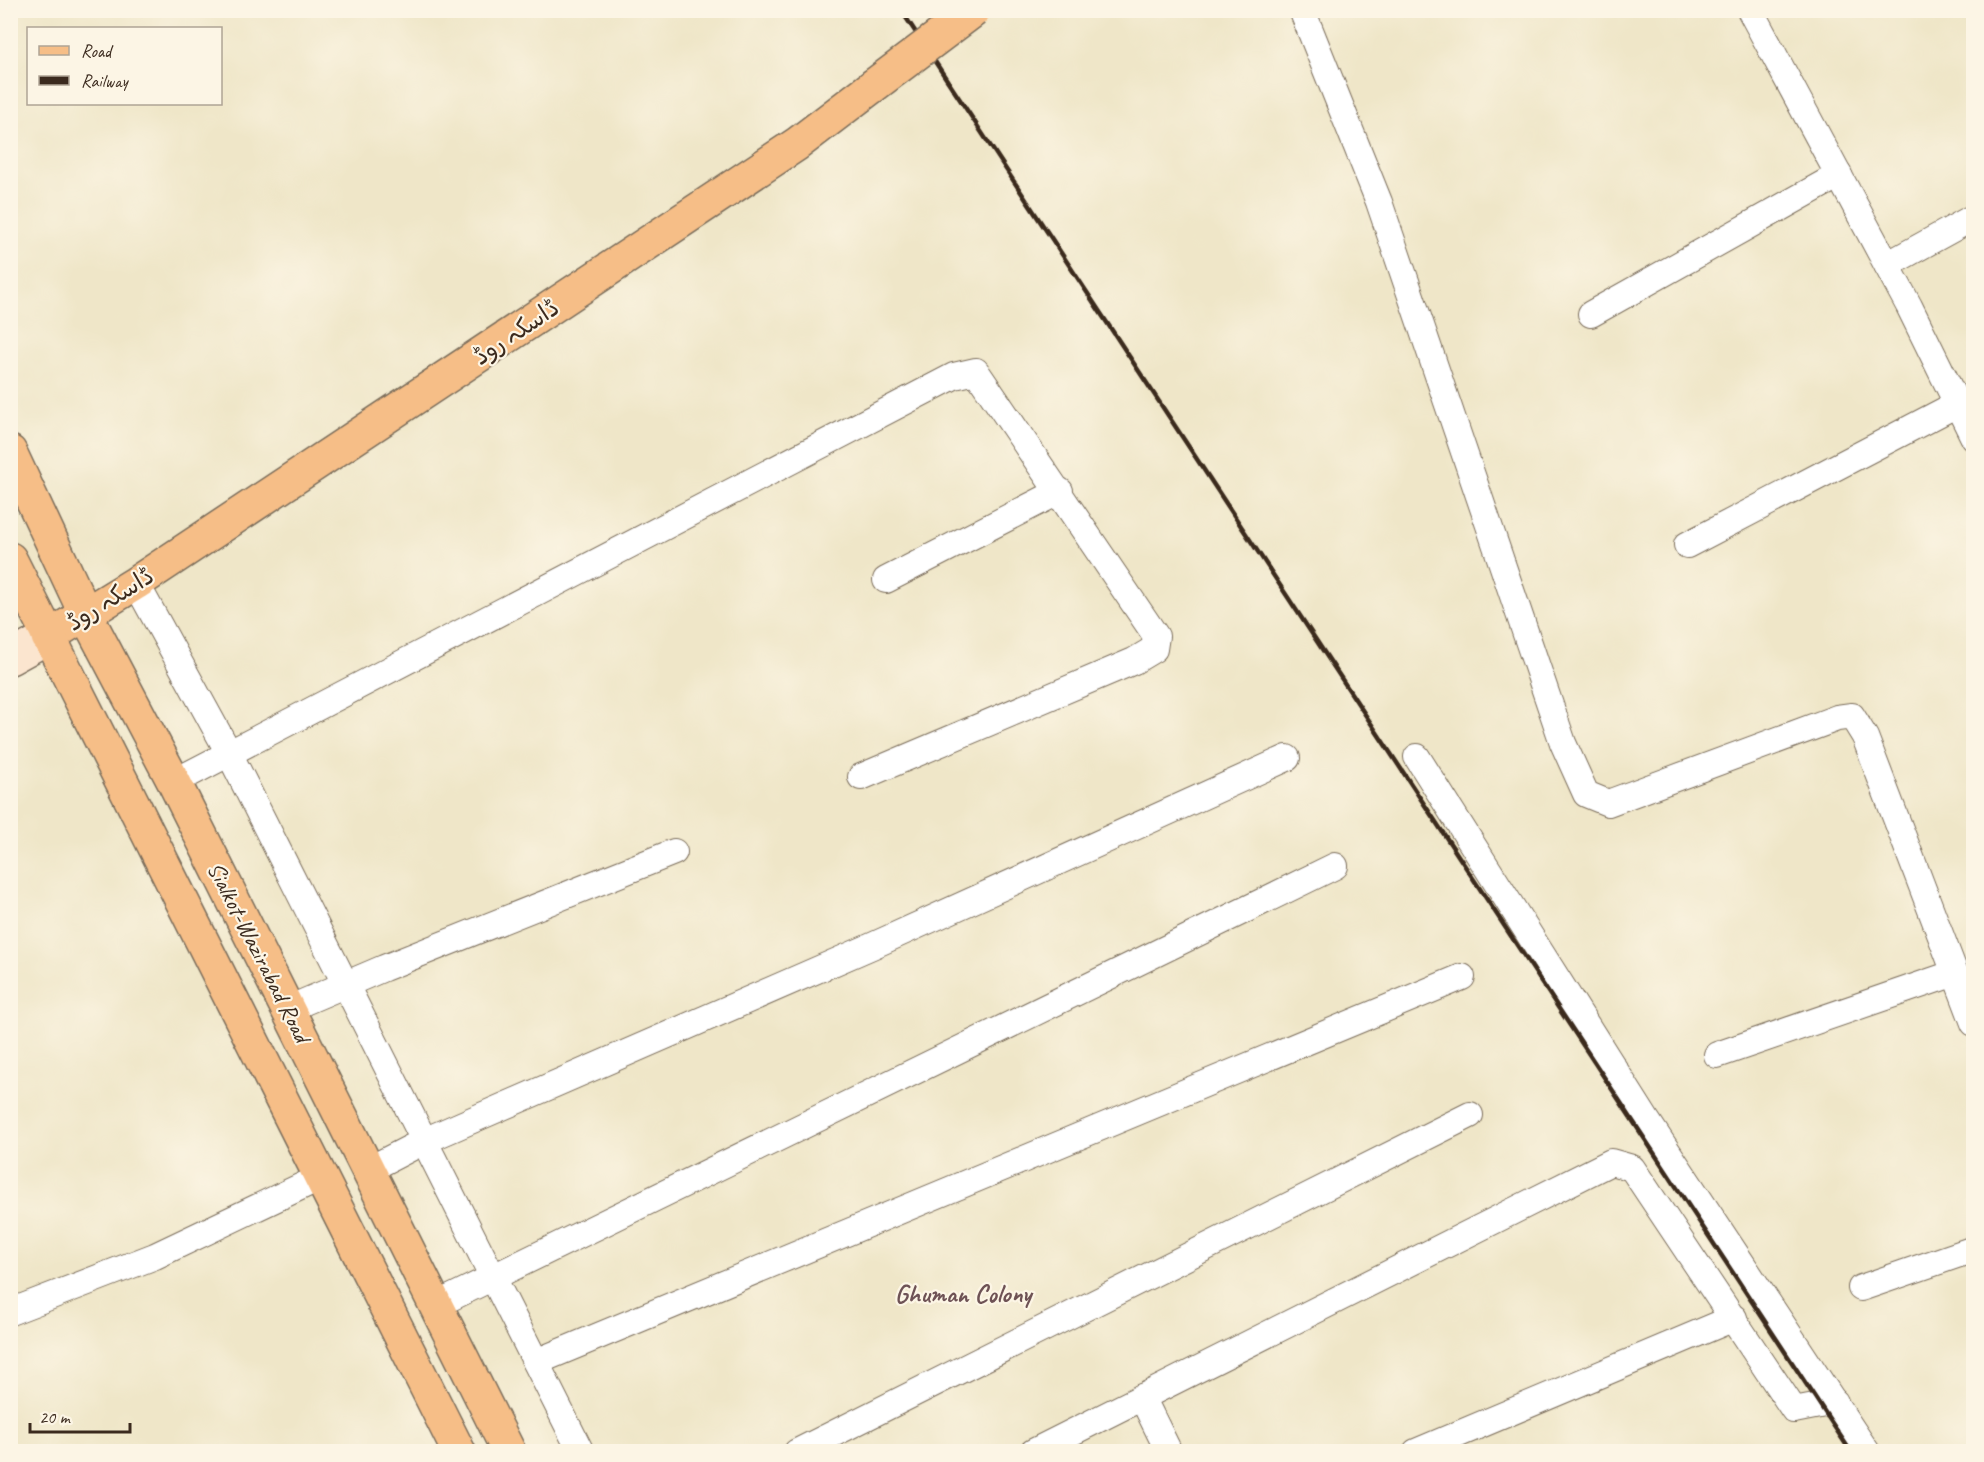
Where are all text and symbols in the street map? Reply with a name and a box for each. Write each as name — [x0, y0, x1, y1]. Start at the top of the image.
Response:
legend — [27, 27, 222, 105]
text: Road — [81, 40, 114, 62]
text: Railway — [81, 70, 129, 92]
street label: ڈاسکہ روڈ — [467, 292, 565, 372]
street label: ڈاسکہ روڈ — [61, 561, 159, 637]
street label: Sialkot-Wazirabad Road — [201, 857, 319, 1050]
district label: Ghuman Colony — [895, 1277, 1034, 1310]
scale bar — [30, 1396, 130, 1434]
text: 20 m — [39, 1406, 72, 1428]

